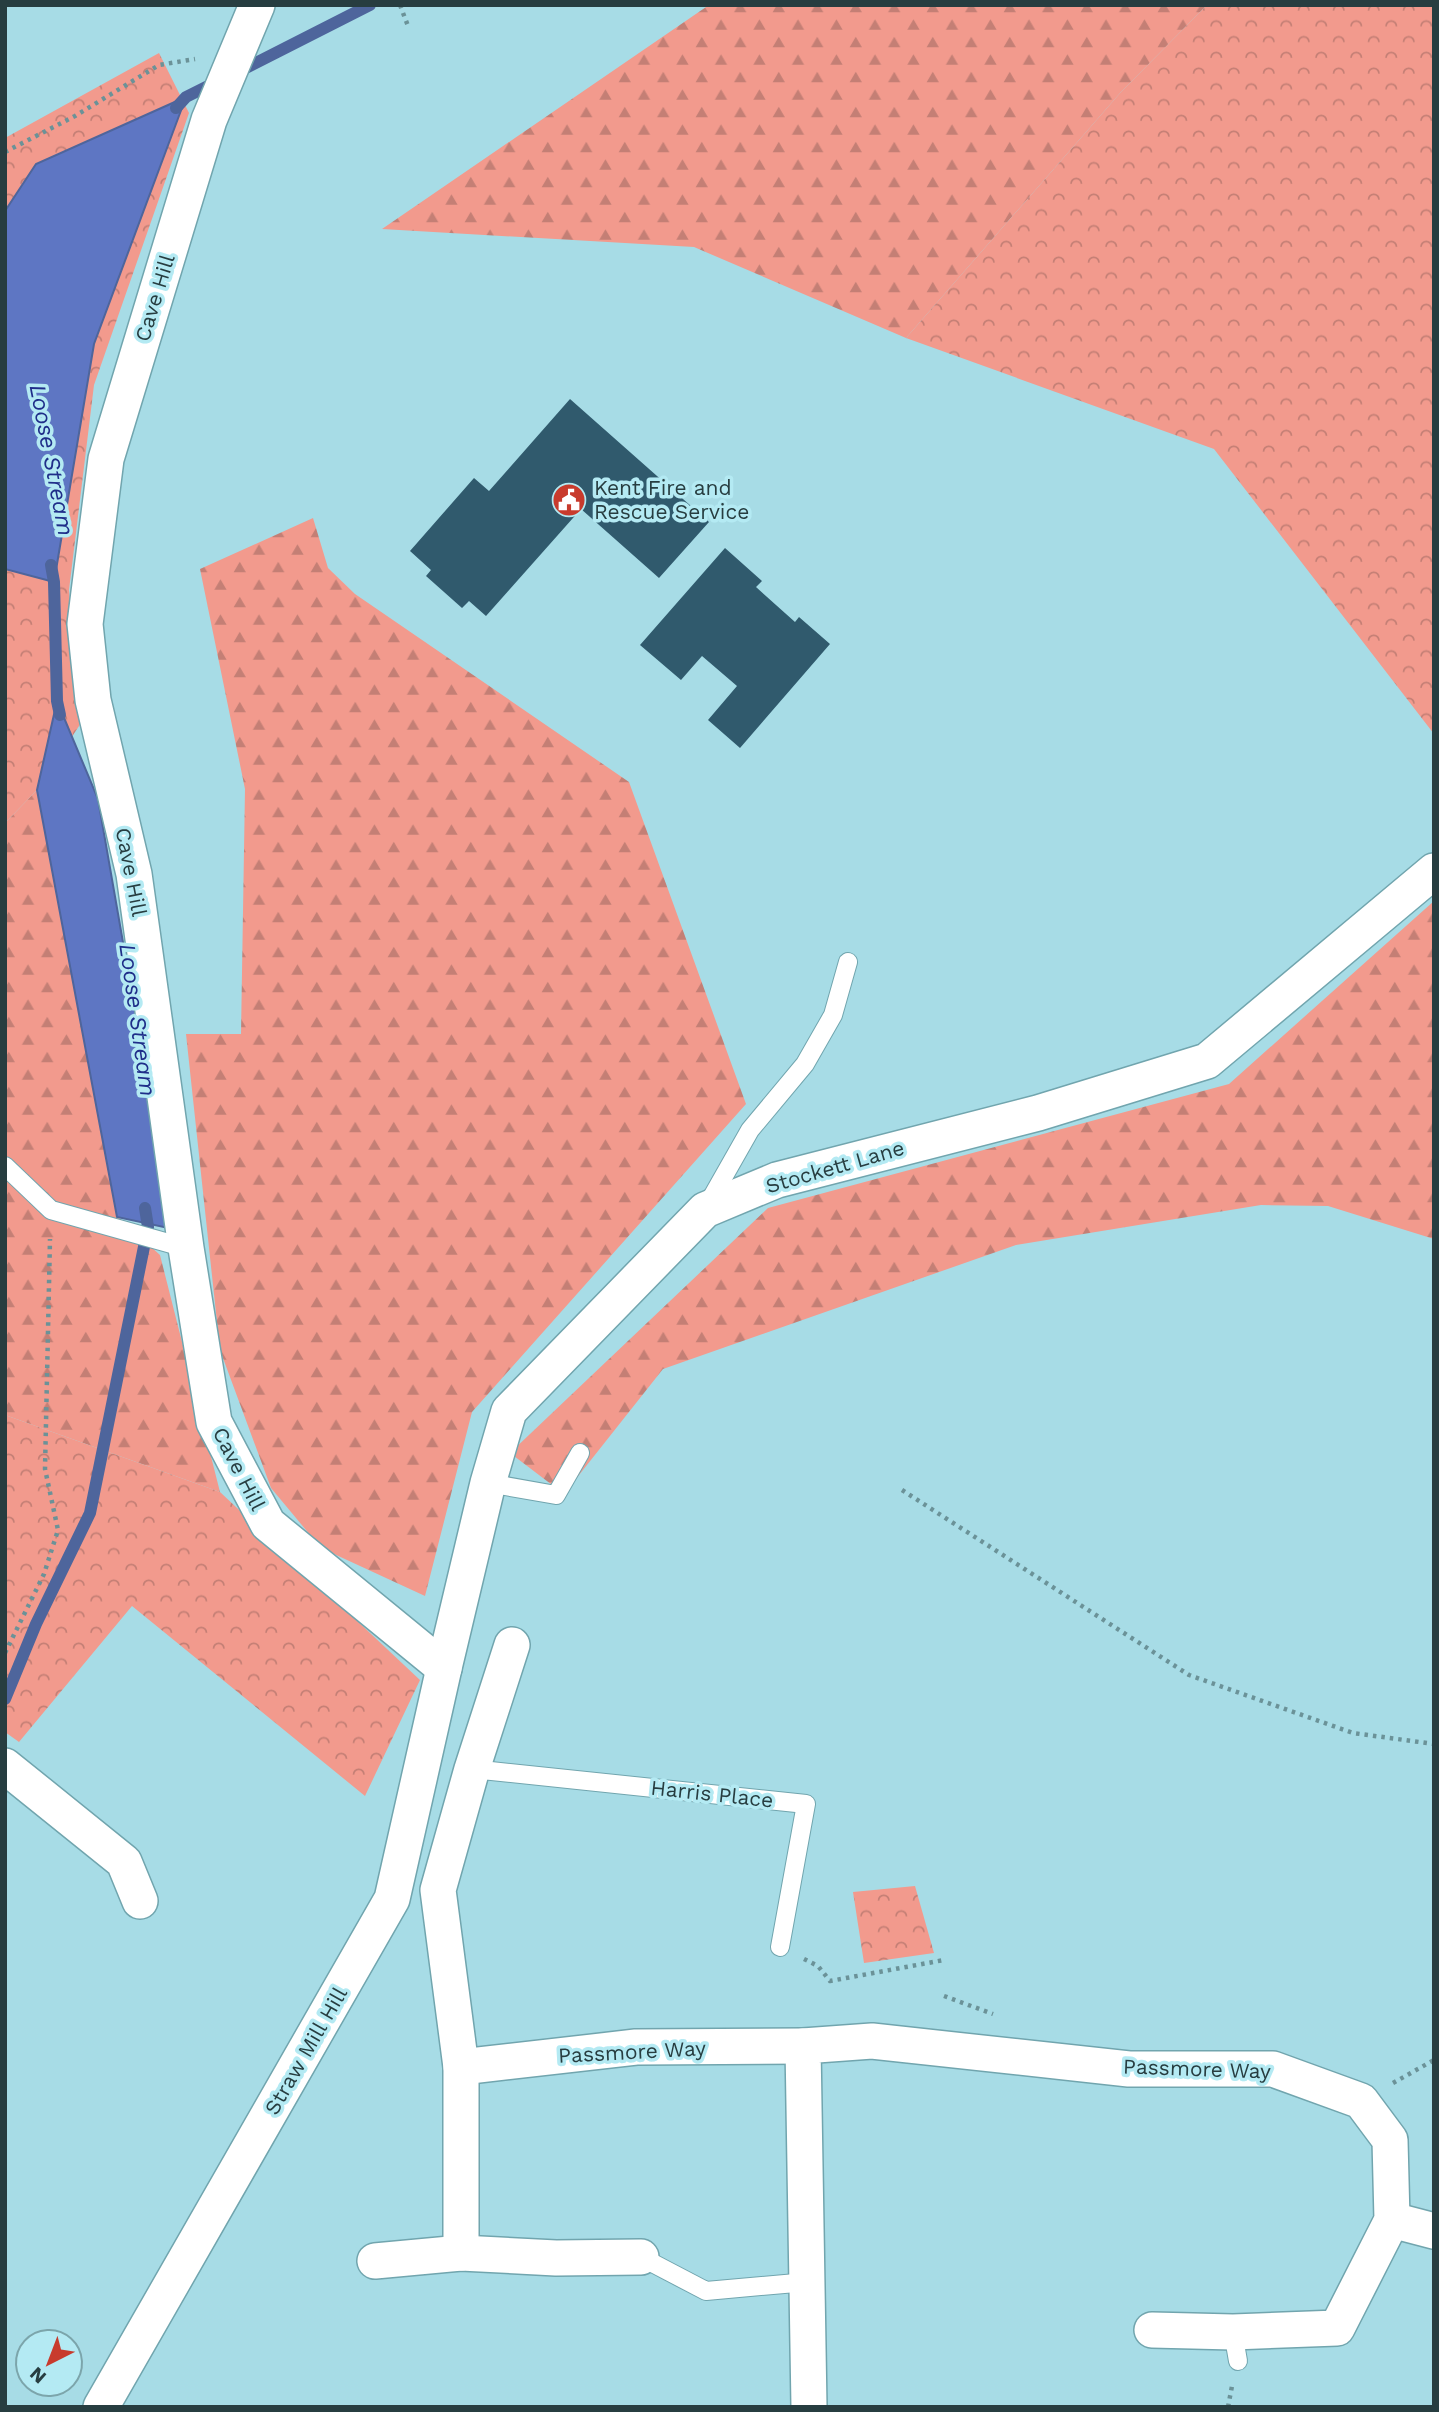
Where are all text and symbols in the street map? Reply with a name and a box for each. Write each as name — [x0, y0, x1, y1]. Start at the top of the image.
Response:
street label: Cave Hill — [129, 251, 180, 345]
water label: Loose Stream — [24, 382, 79, 538]
place label: Kent Fire and Rescue Service — [594, 475, 749, 524]
public building icon: Kent Fire and Rescue Service — [550, 481, 588, 519]
street label: Cave Hill — [111, 825, 152, 919]
water label: Loose Stream — [113, 942, 162, 1098]
street label: Stockett Lane — [763, 1135, 907, 1198]
street label: Cave Hill — [208, 1423, 271, 1515]
street label: Harris Place — [650, 1775, 775, 1812]
street label: Straw Mill Hill — [259, 1982, 352, 2119]
street label: Passmore Way — [557, 2035, 707, 2068]
street label: Passmore Way — [1123, 2053, 1272, 2084]
north arrow — [14, 2328, 84, 2398]
text: N — [25, 2362, 51, 2389]

